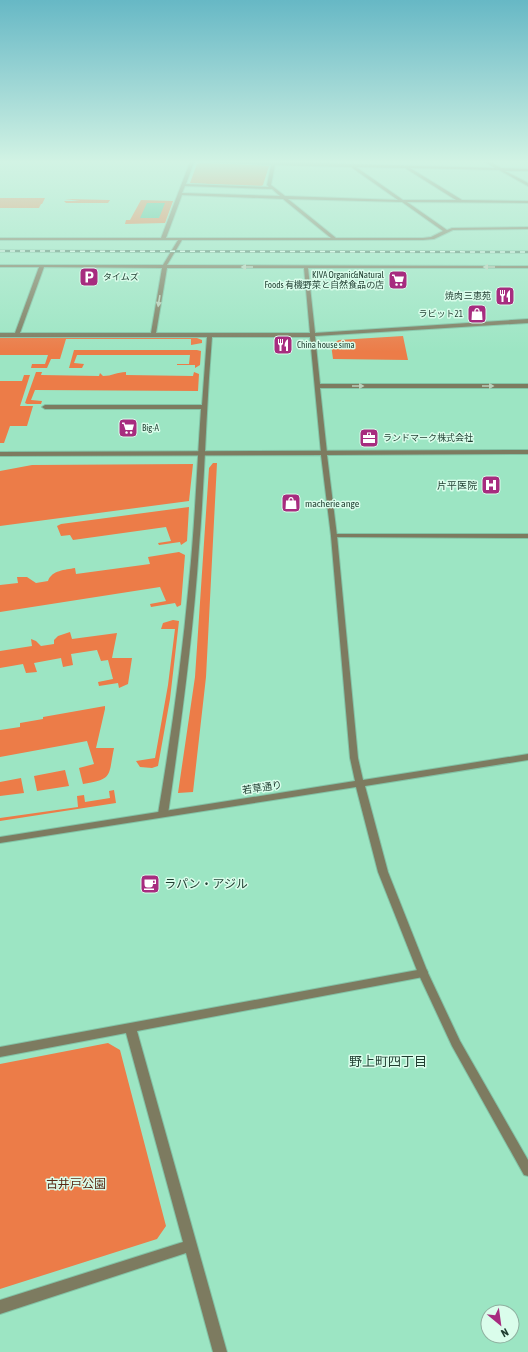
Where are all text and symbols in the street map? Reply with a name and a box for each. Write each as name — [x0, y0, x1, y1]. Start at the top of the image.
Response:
one-way arrow — [241, 263, 253, 270]
one-way arrow — [482, 264, 495, 270]
parking icon: タイムズ — [78, 266, 100, 288]
supermarket icon: KIVA Organic&Natural Foods 有機野菜と自然食品の店 — [387, 269, 409, 291]
place label: KIVA Organic&Natural Foods 有機野菜と自然食品の店 — [264, 270, 385, 290]
place label: タイムズ — [103, 272, 139, 282]
restaurant icon: 焼肉 三恵苑 — [494, 285, 516, 307]
place label: 焼肉 三恵苑 — [445, 291, 491, 301]
one-way arrow — [156, 295, 162, 307]
shop icon: ラビット21 — [466, 303, 488, 325]
place label: ラビット21 — [419, 309, 463, 319]
restaurant icon: China house sima — [272, 334, 294, 356]
place label: China house sima — [297, 340, 355, 350]
one-way arrow — [352, 383, 365, 389]
one-way arrow — [482, 383, 495, 389]
supermarket icon: Big-A — [117, 417, 139, 439]
place label: Big-A — [142, 423, 159, 433]
office icon: ランドマーク株式会社 — [358, 427, 380, 449]
place label: ランドマーク株式会社 — [383, 433, 473, 443]
hospital icon: 片平医院 — [480, 474, 502, 496]
place label: 片平医院 — [437, 480, 477, 491]
shop icon: macherie ange — [280, 492, 302, 514]
place label: macherie ange — [305, 498, 360, 509]
street label: 若草通り — [241, 779, 283, 796]
cafe icon: ラパン・アジル — [139, 873, 161, 895]
place label: ラパン・アジル — [164, 877, 248, 891]
district label: 野上町四丁目 — [349, 1054, 427, 1069]
park label: 古井戸公園 — [46, 1177, 106, 1191]
north arrow — [480, 1304, 520, 1344]
text: N — [499, 1326, 511, 1340]

